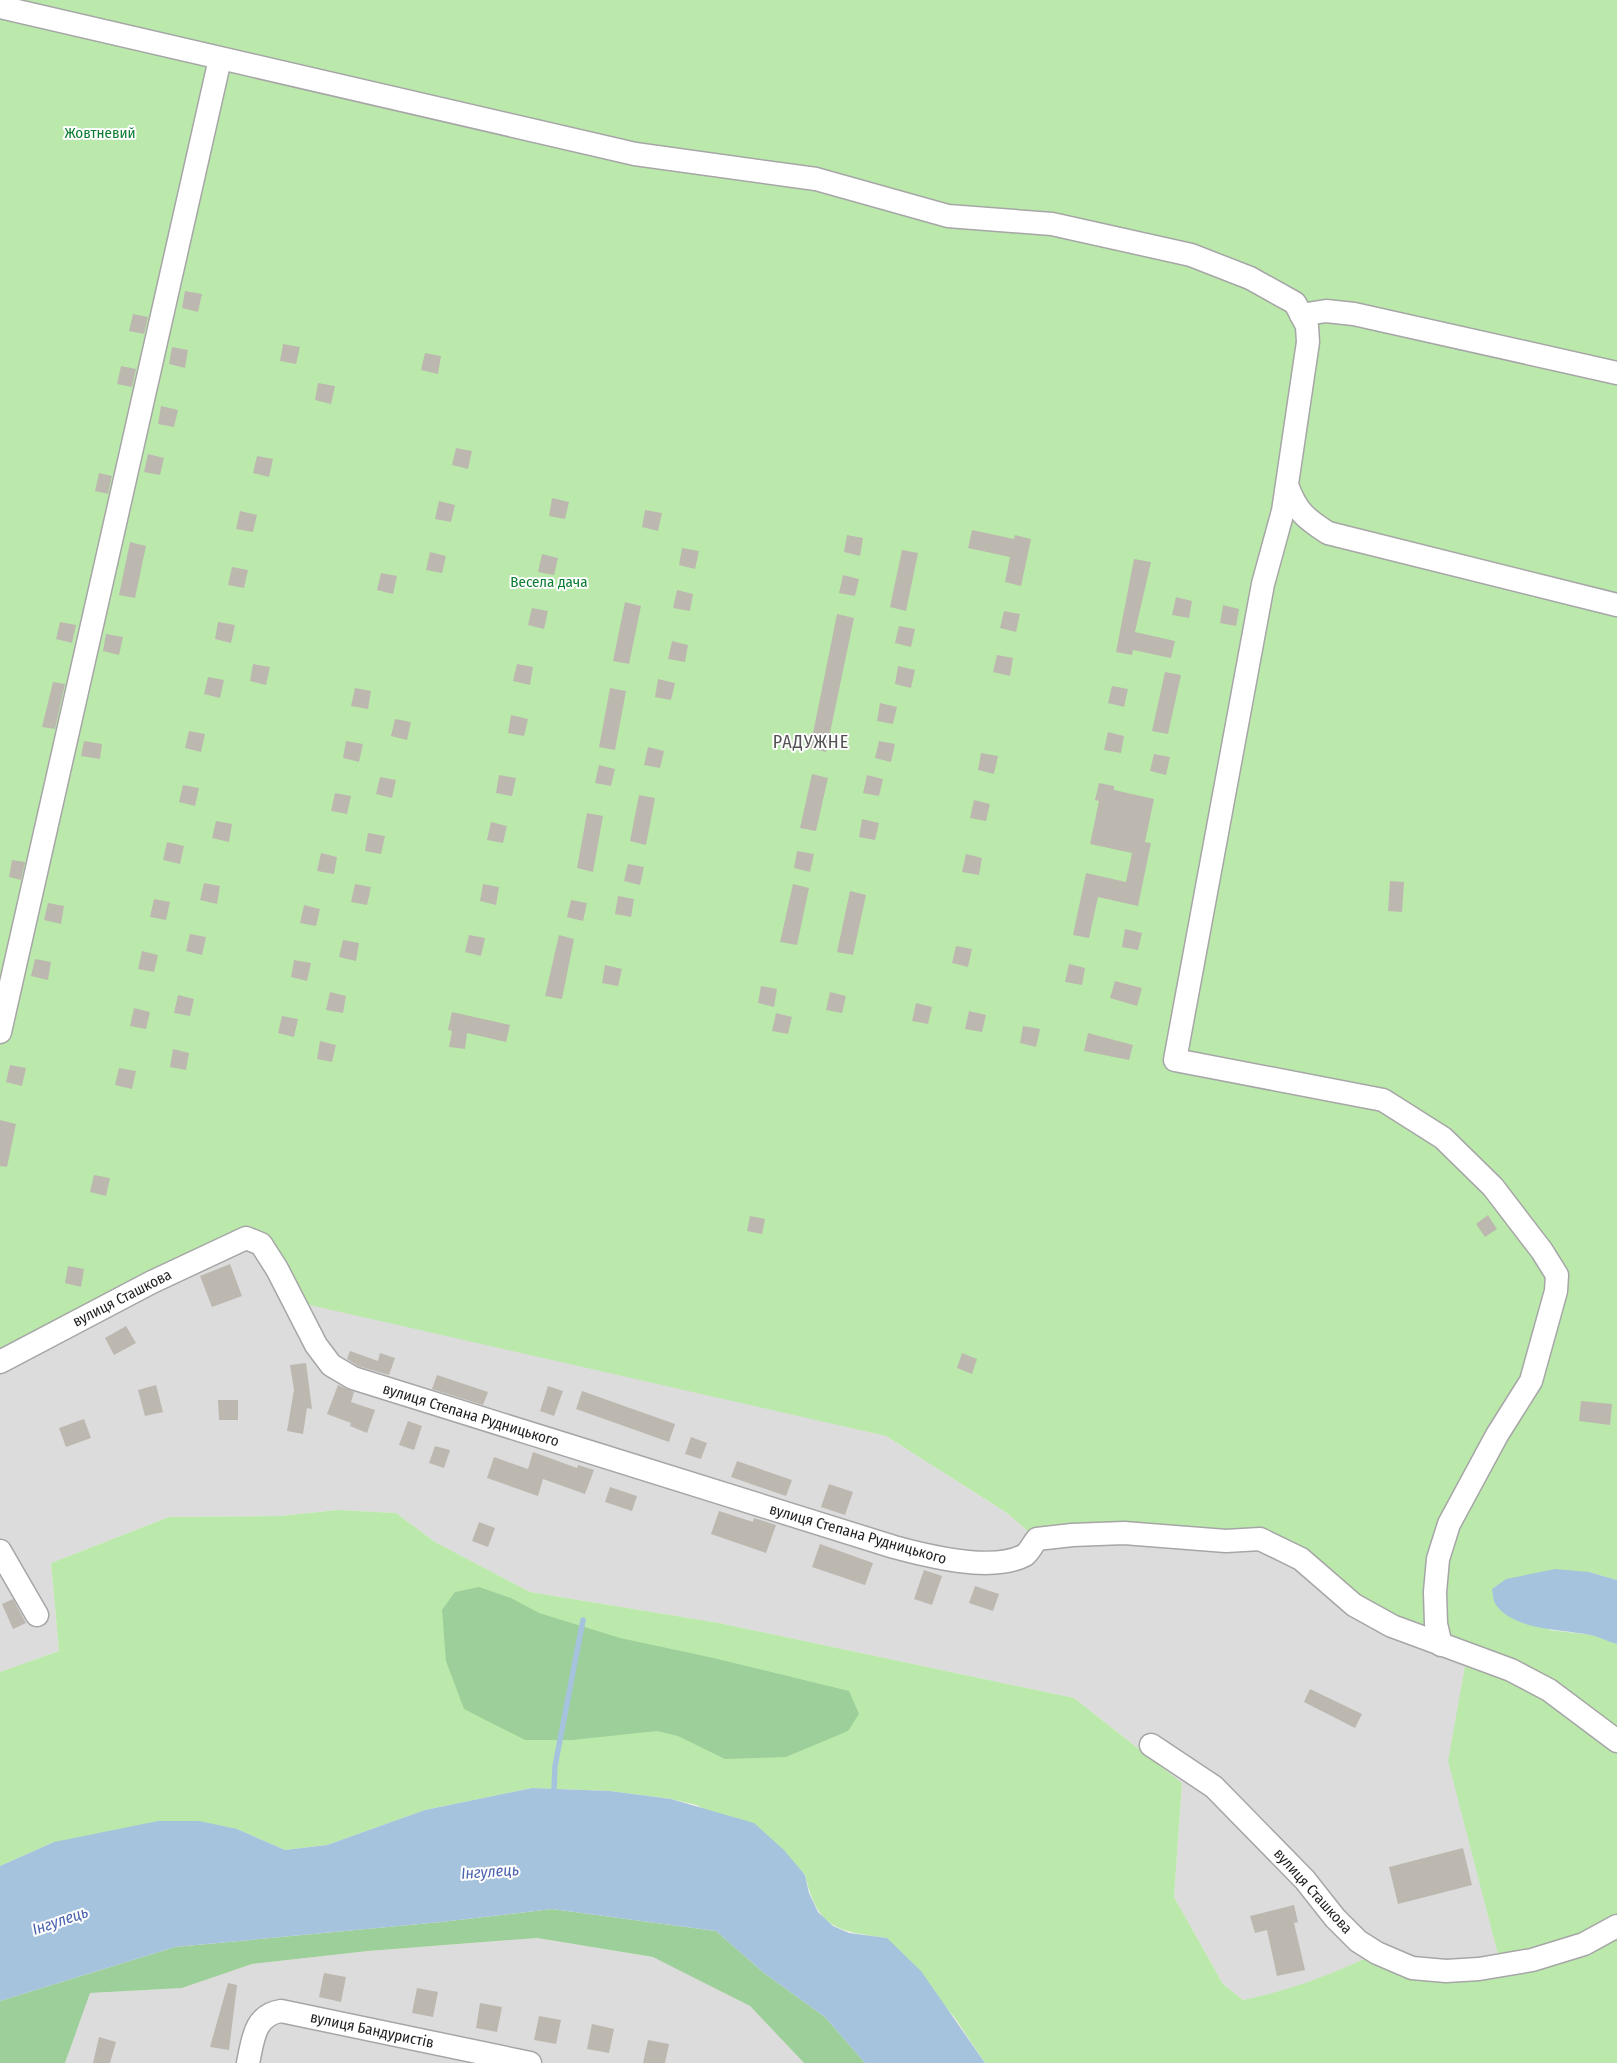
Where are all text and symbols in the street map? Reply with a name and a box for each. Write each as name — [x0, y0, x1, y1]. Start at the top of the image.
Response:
park label: Жовтневий — [64, 124, 136, 142]
park label: Весела дача — [510, 573, 588, 591]
district label: РАДУЖНЕ — [773, 731, 849, 753]
street label: вулиця Сташкова — [70, 1265, 174, 1331]
street label: вулиця Степана Рудницького — [381, 1380, 562, 1450]
street label: вулиця Степана Рудницького — [767, 1500, 949, 1568]
street label: вулиця Сташкова — [1270, 1845, 1356, 1937]
water label: Інгулець — [461, 1860, 520, 1883]
water label: Інгулець — [30, 1902, 91, 1939]
street label: вулиця Бандуристів — [309, 2008, 435, 2052]

